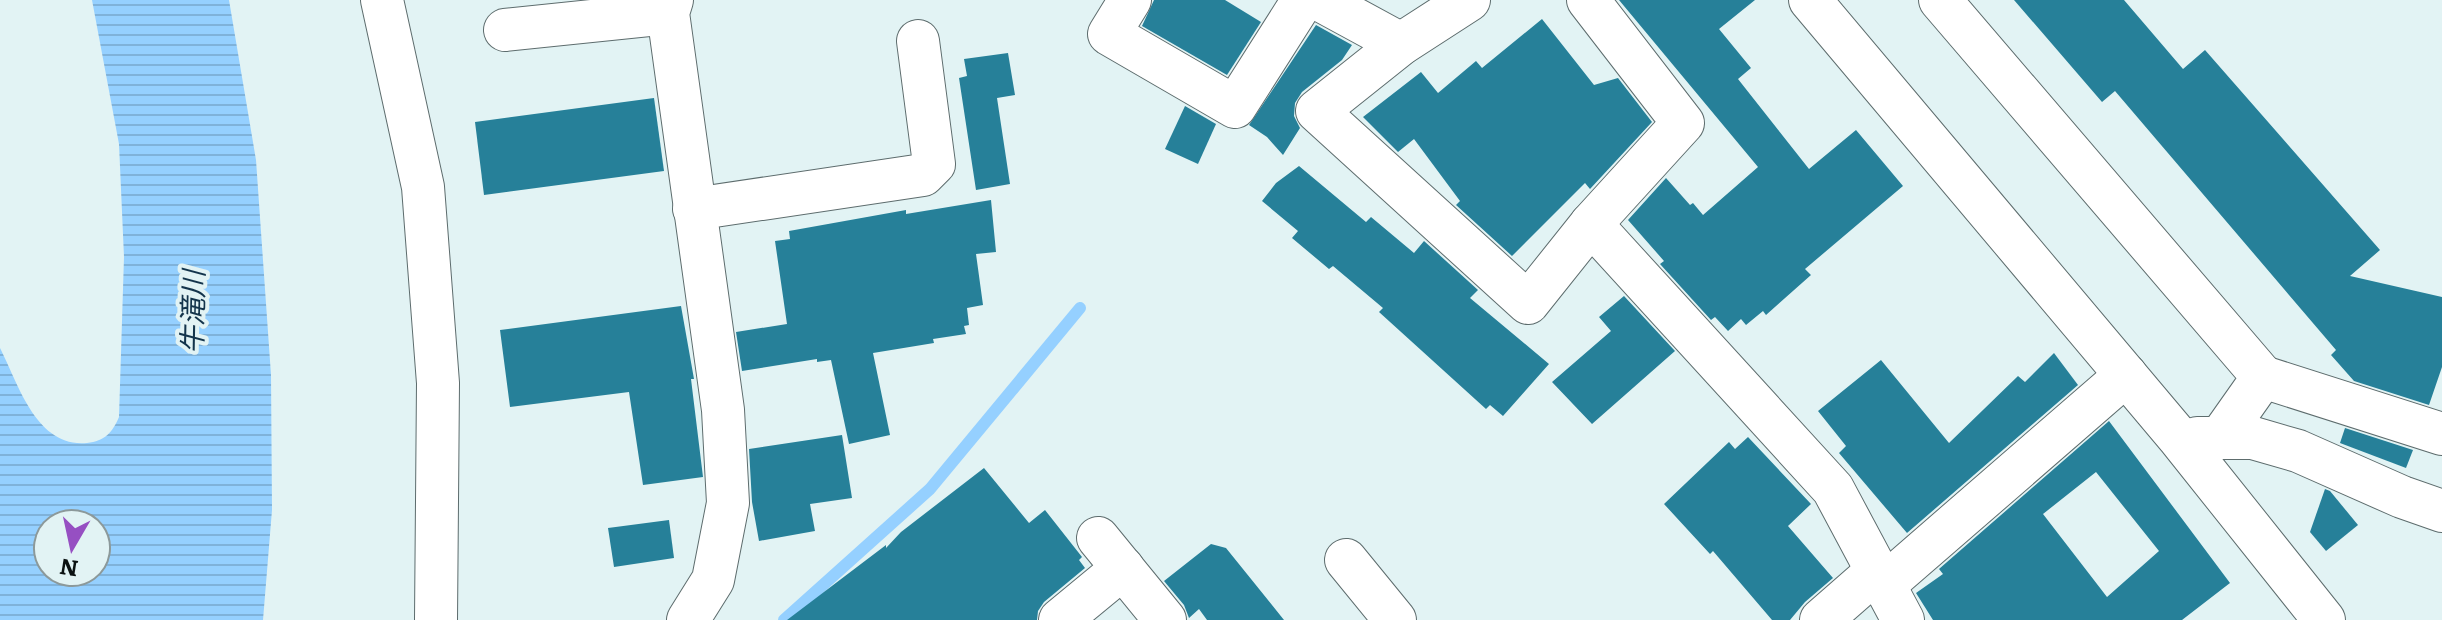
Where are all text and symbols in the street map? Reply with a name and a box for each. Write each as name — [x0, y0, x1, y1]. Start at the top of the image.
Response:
water label: 牛滝川 — [169, 267, 213, 354]
north arrow — [32, 508, 112, 588]
text: N — [57, 551, 80, 587]

